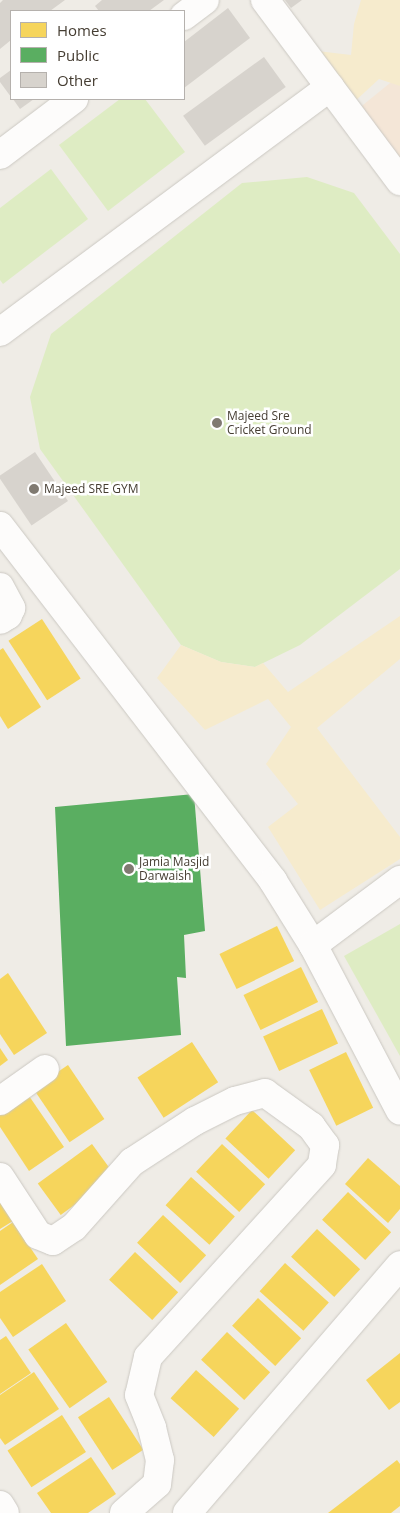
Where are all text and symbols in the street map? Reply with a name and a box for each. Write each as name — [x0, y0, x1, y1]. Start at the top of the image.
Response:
legend — [10, 10, 185, 100]
text: Homes — [57, 20, 107, 40]
text: Public — [57, 45, 99, 65]
text: Other — [57, 70, 98, 90]
place label: Majeed Sre Cricket Ground — [227, 409, 312, 437]
marker: Majeed Sre Cricket Ground — [211, 417, 223, 429]
place label: Majeed SRE GYM — [44, 482, 138, 496]
marker: Majeed SRE GYM — [28, 483, 40, 495]
place label: Jamia Masjid Darwaish — [139, 855, 209, 883]
marker: Jamia Masjid Darwaish — [123, 863, 135, 875]

